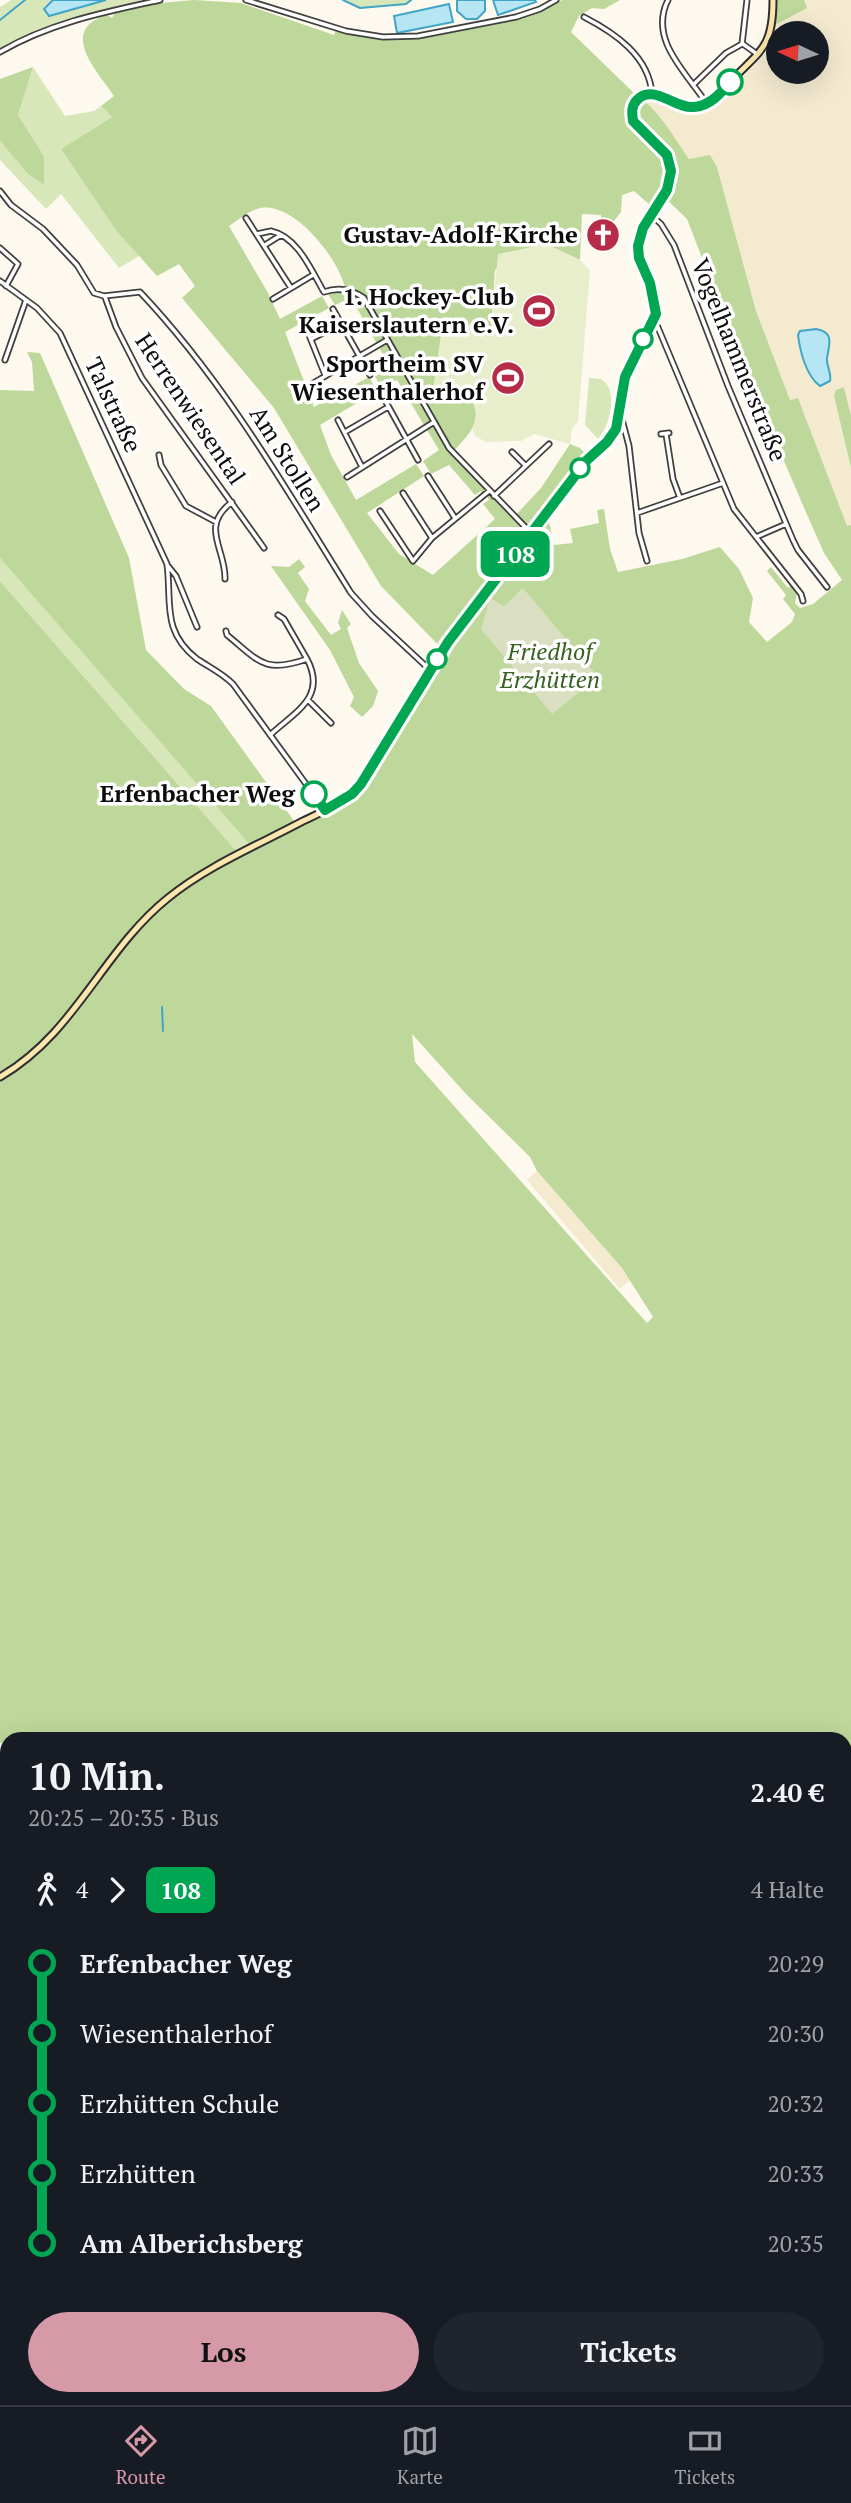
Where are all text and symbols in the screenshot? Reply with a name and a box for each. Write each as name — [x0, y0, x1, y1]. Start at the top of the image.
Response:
north arrow — [766, 21, 830, 84]
map controls — [766, 21, 829, 84]
unlabelled marker — [717, 69, 743, 95]
church icon: Gustav-Adolf-Kirche — [584, 216, 622, 254]
place label: Gustav-Adolf-Kirche — [343, 218, 578, 250]
street label: Vogelhammerstraße — [685, 253, 795, 466]
place label: 1. Hockey-Club Kaiserslautern e.V. — [299, 280, 514, 340]
sports icon: 1. Hockey-Club Kaiserslautern e.V. — [520, 292, 558, 330]
street label: Herrenwiesental — [128, 327, 253, 490]
unlabelled marker — [633, 329, 653, 349]
place label: Sportheim SV Wiesenthalerhof — [291, 347, 486, 407]
street label: Talstraße — [78, 352, 150, 457]
sports icon: Sportheim SV Wiesenthalerhof — [489, 359, 527, 397]
street label: Am Stollen — [243, 400, 333, 517]
unlabelled marker — [570, 458, 590, 478]
line badge: 108 — [475, 531, 555, 577]
text: 108 — [495, 538, 535, 570]
park label: Friedhof Erzhütten — [499, 635, 600, 695]
unlabelled marker — [427, 649, 447, 669]
place label: Erfenbacher Weg — [100, 777, 295, 809]
marker: Erfenbacher Weg — [301, 781, 327, 807]
text: 10 Min. — [28, 1751, 165, 1801]
text: 2.40 € — [751, 1775, 824, 1809]
text: 20:25 – 20:35 · Bus — [28, 1802, 219, 1833]
icon: walk — [28, 1871, 66, 1909]
icon: forward — [98, 1871, 136, 1909]
text: 4 — [76, 1874, 88, 1905]
text: 108 — [160, 1874, 201, 1906]
text: 4 Halte — [751, 1874, 824, 1905]
text: Erfenbacher Weg — [80, 1946, 292, 1980]
text: 20:29 — [767, 1948, 824, 1979]
text: Wiesenthalerhof — [80, 2016, 272, 2050]
text: 20:30 — [767, 2018, 824, 2049]
text: Erzhütten Schule — [80, 2086, 279, 2120]
text: 20:32 — [767, 2088, 824, 2119]
text: Erzhütten — [80, 2156, 196, 2190]
text: 20:33 — [767, 2158, 824, 2189]
text: Am Alberichsberg — [80, 2226, 303, 2260]
text: 20:35 — [767, 2228, 824, 2259]
button: Los — [28, 2312, 419, 2392]
button: Tickets — [433, 2312, 824, 2392]
tab: Route — [116, 2422, 166, 2489]
tab: Karte — [397, 2422, 443, 2489]
tab: Tickets — [674, 2422, 735, 2489]

